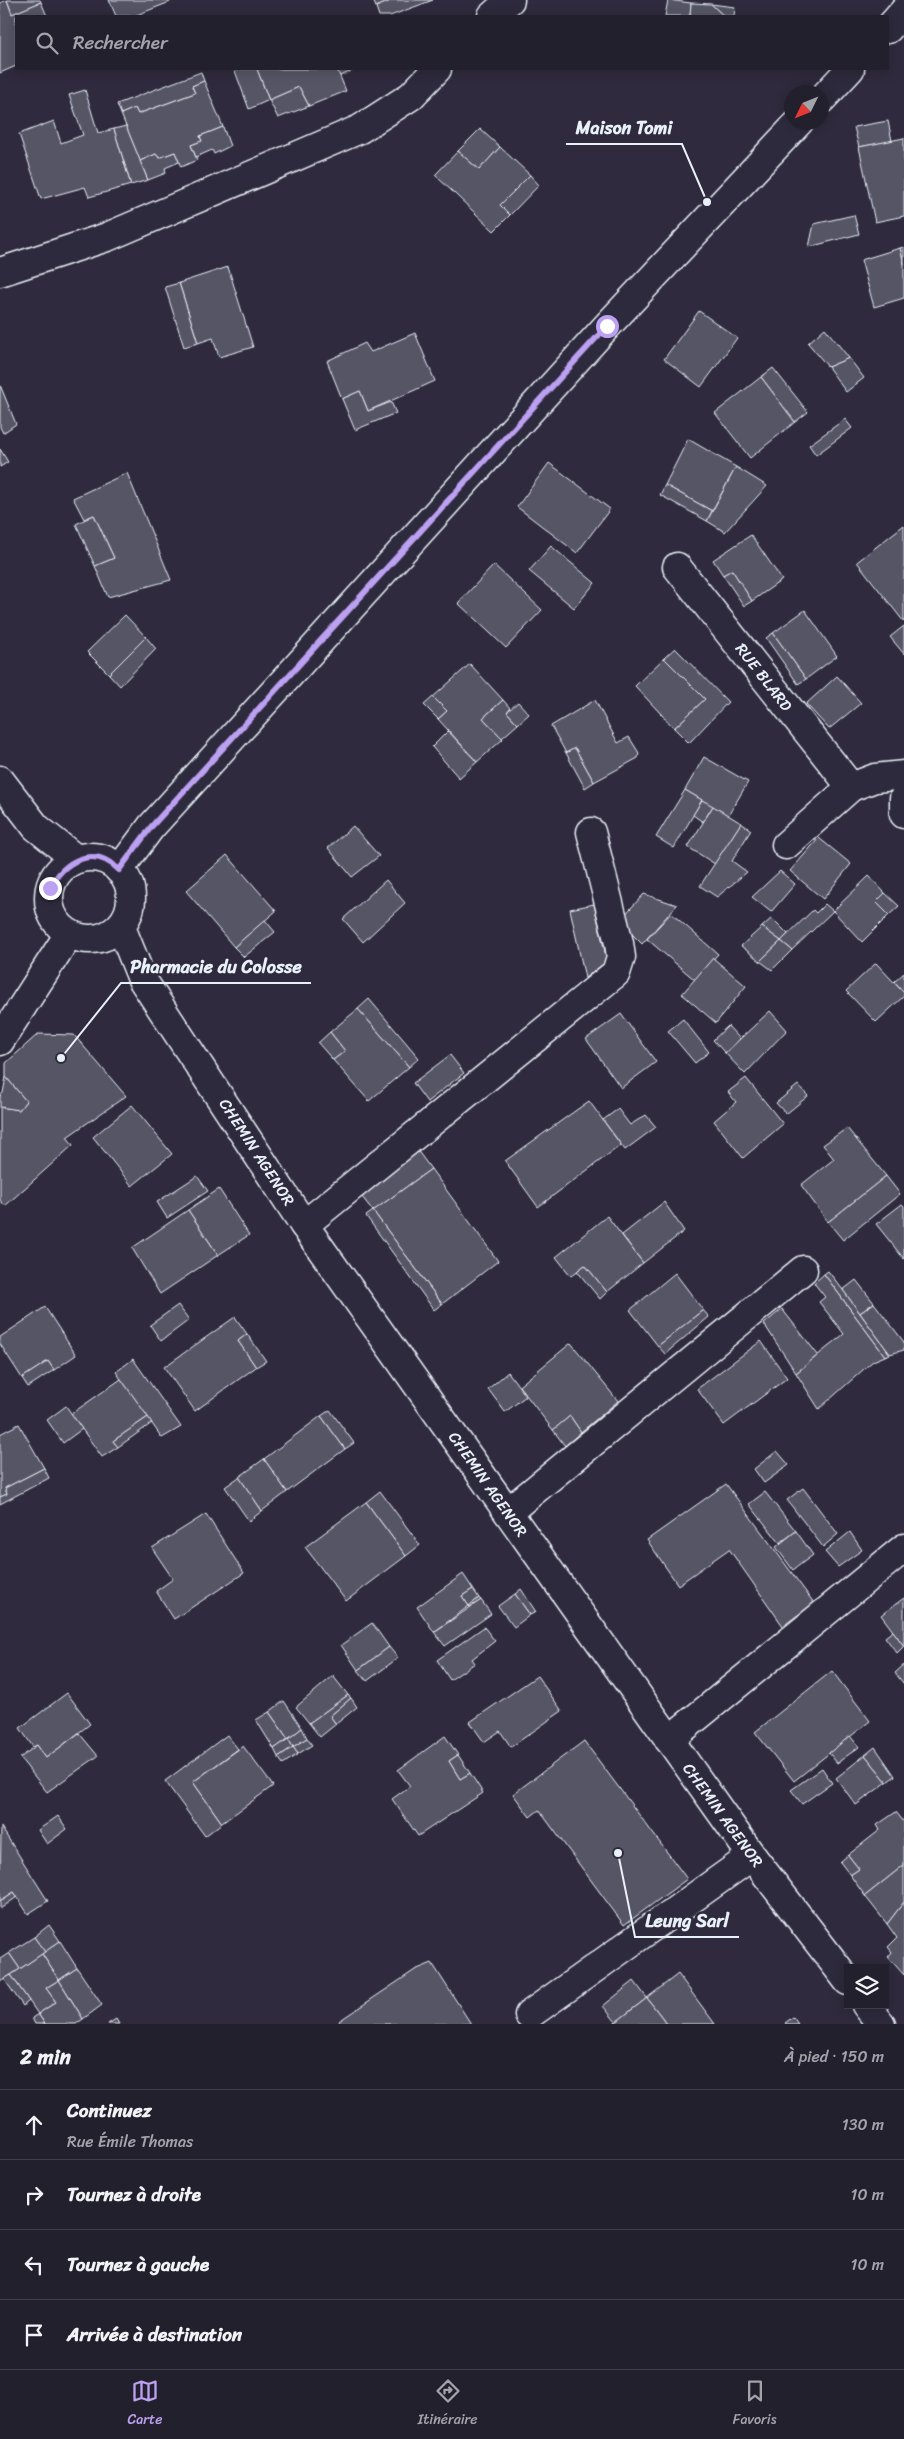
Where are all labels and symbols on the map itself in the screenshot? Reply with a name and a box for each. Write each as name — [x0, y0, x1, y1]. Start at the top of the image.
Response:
north arrow — [784, 85, 829, 130]
callout: Maison Tomi — [566, 111, 682, 144]
text: Maison Tomi — [575, 112, 673, 144]
route start — [596, 315, 619, 338]
street label: RUE BLARD — [728, 636, 801, 718]
route end — [39, 877, 62, 900]
callout: Pharmacie du Colosse — [121, 950, 311, 983]
text: Pharmacie du Colosse — [130, 951, 303, 983]
street label: CHEMIN AGENOR — [211, 1092, 303, 1212]
street label: CHEMIN AGENOR — [441, 1425, 536, 1543]
street label: CHEMIN AGENOR — [675, 1756, 771, 1874]
callout: Leung Sarl — [635, 1904, 739, 1937]
text: Leung Sarl — [645, 1905, 730, 1937]

